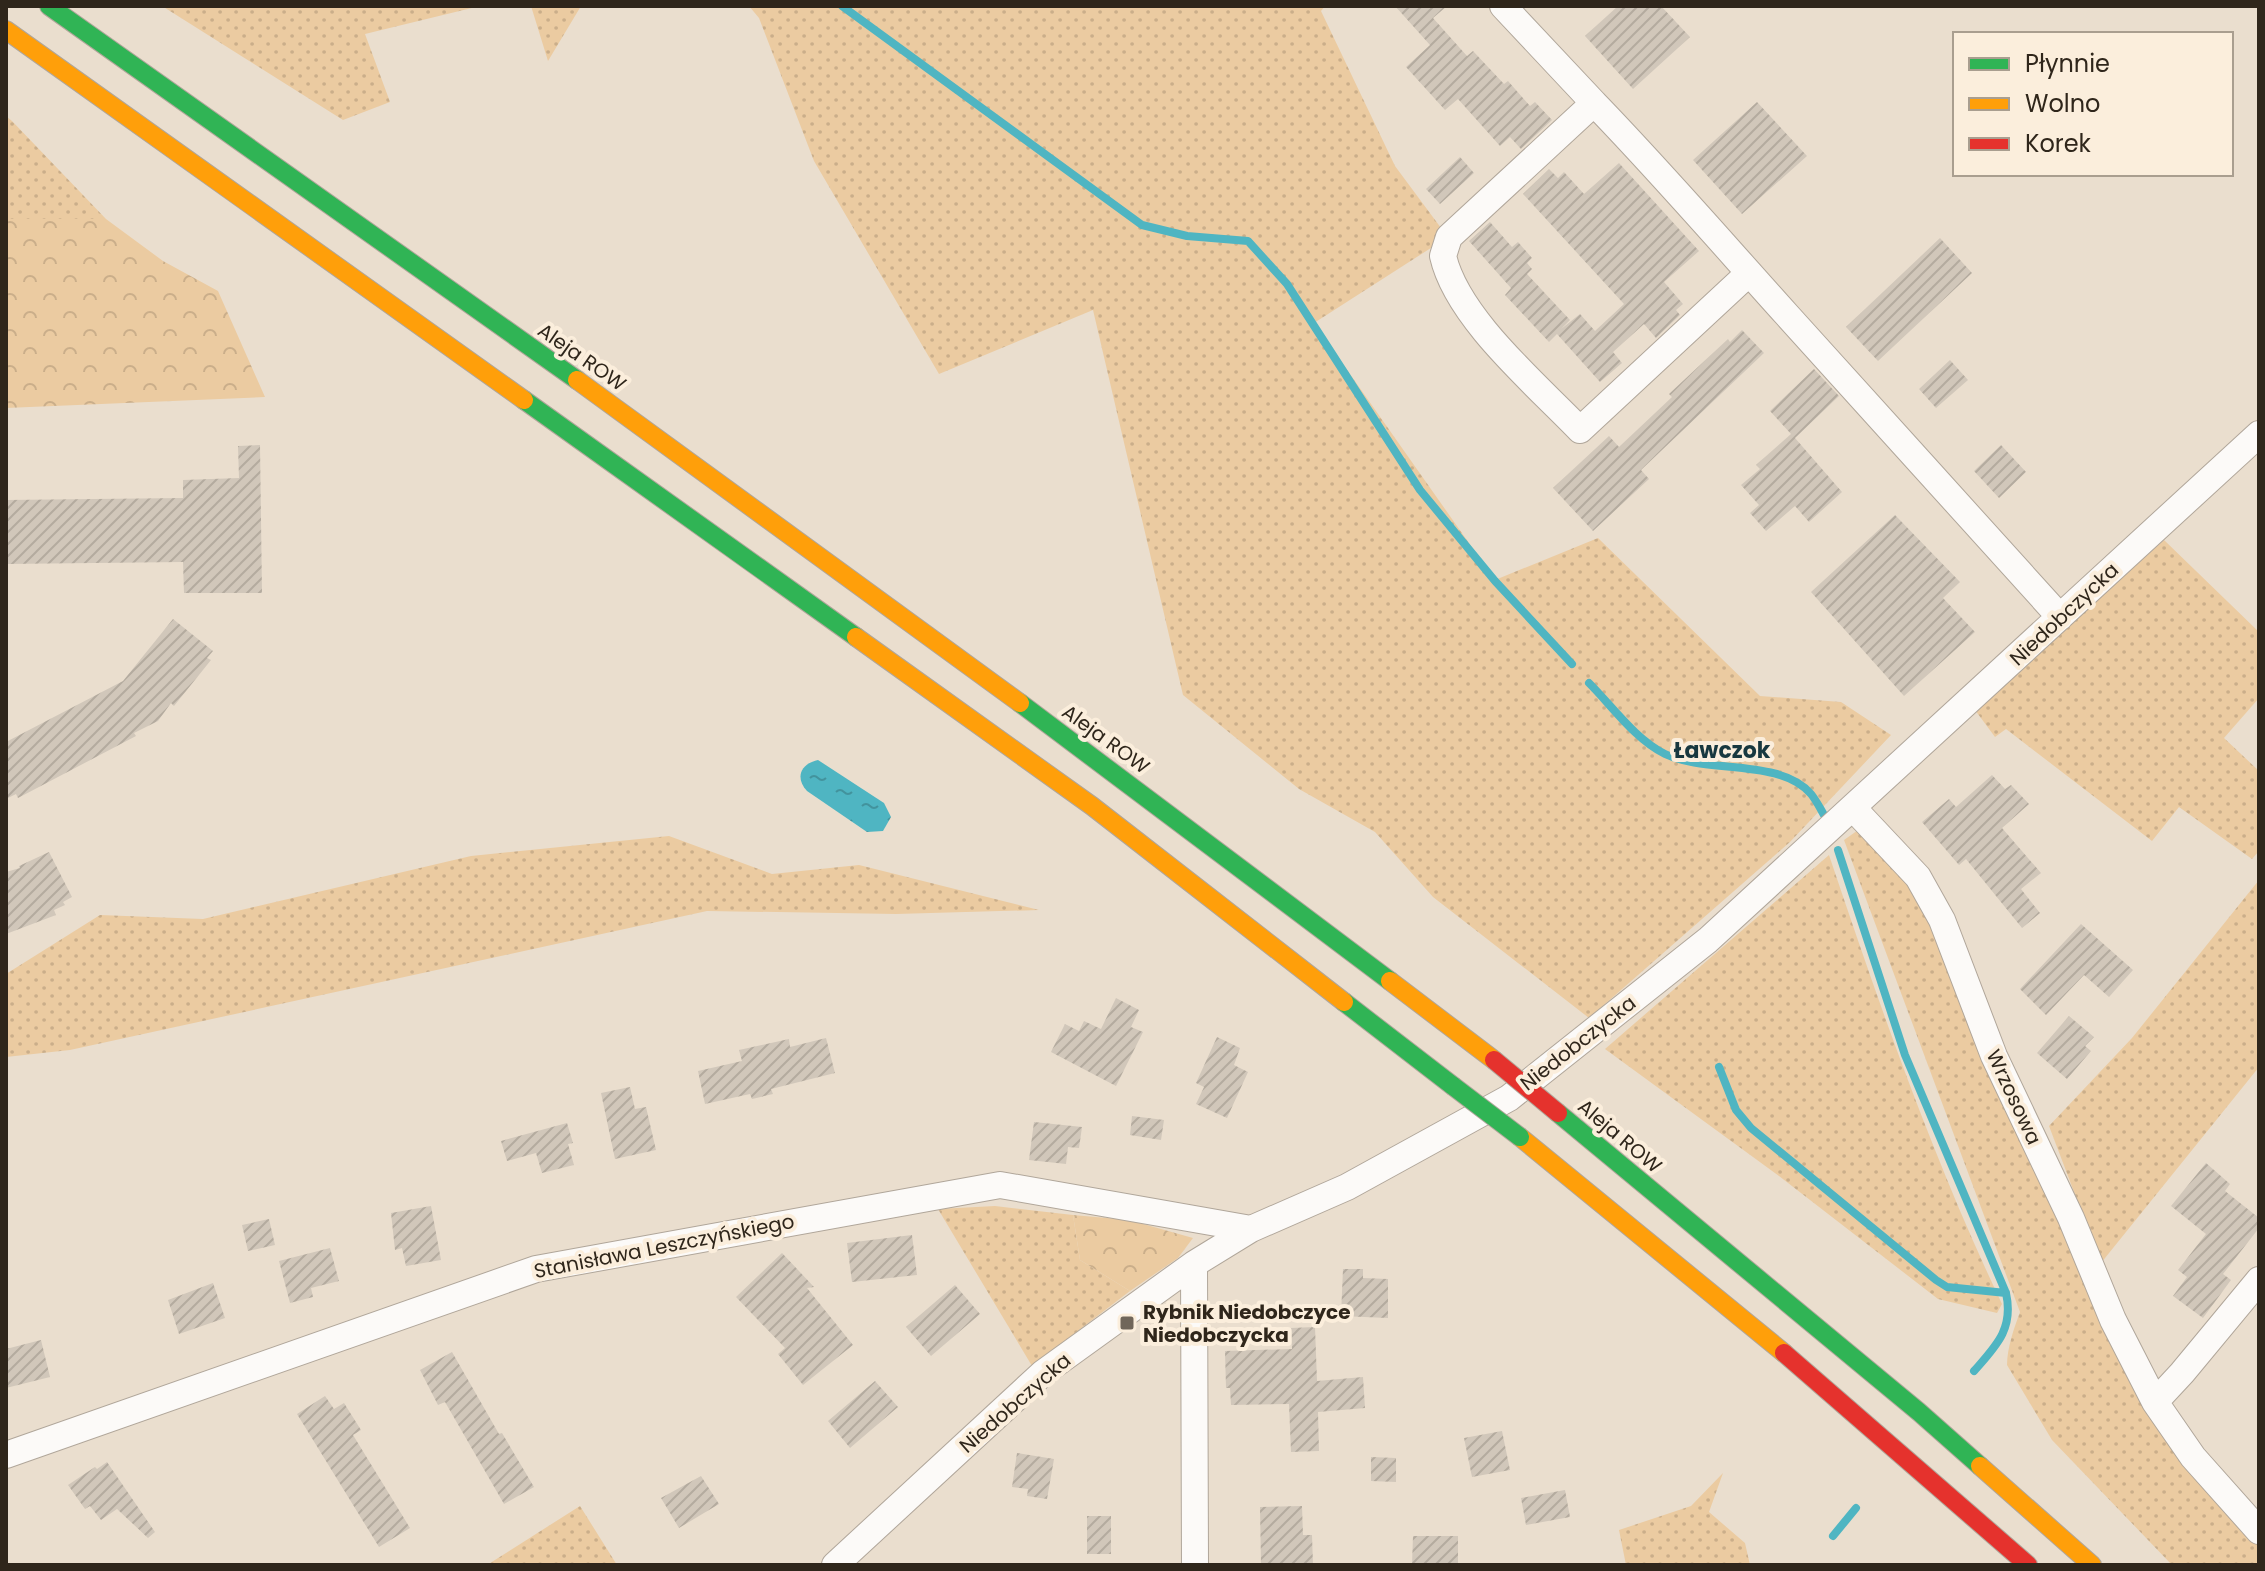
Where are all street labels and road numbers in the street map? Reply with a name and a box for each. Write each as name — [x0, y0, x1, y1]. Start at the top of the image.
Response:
street label: Aleja ROW — [532, 316, 632, 398]
street label: Niedobczycka — [2003, 556, 2125, 672]
street label: Aleja ROW — [1056, 698, 1156, 781]
street label: Niedobczycka — [1514, 989, 1642, 1097]
street label: Wrzosowa — [1980, 1045, 2048, 1149]
street label: Aleja ROW — [1572, 1092, 1668, 1180]
street label: Stanisława Leszczyńskiego — [531, 1207, 797, 1285]
street label: Niedobczycka — [953, 1347, 1077, 1459]

